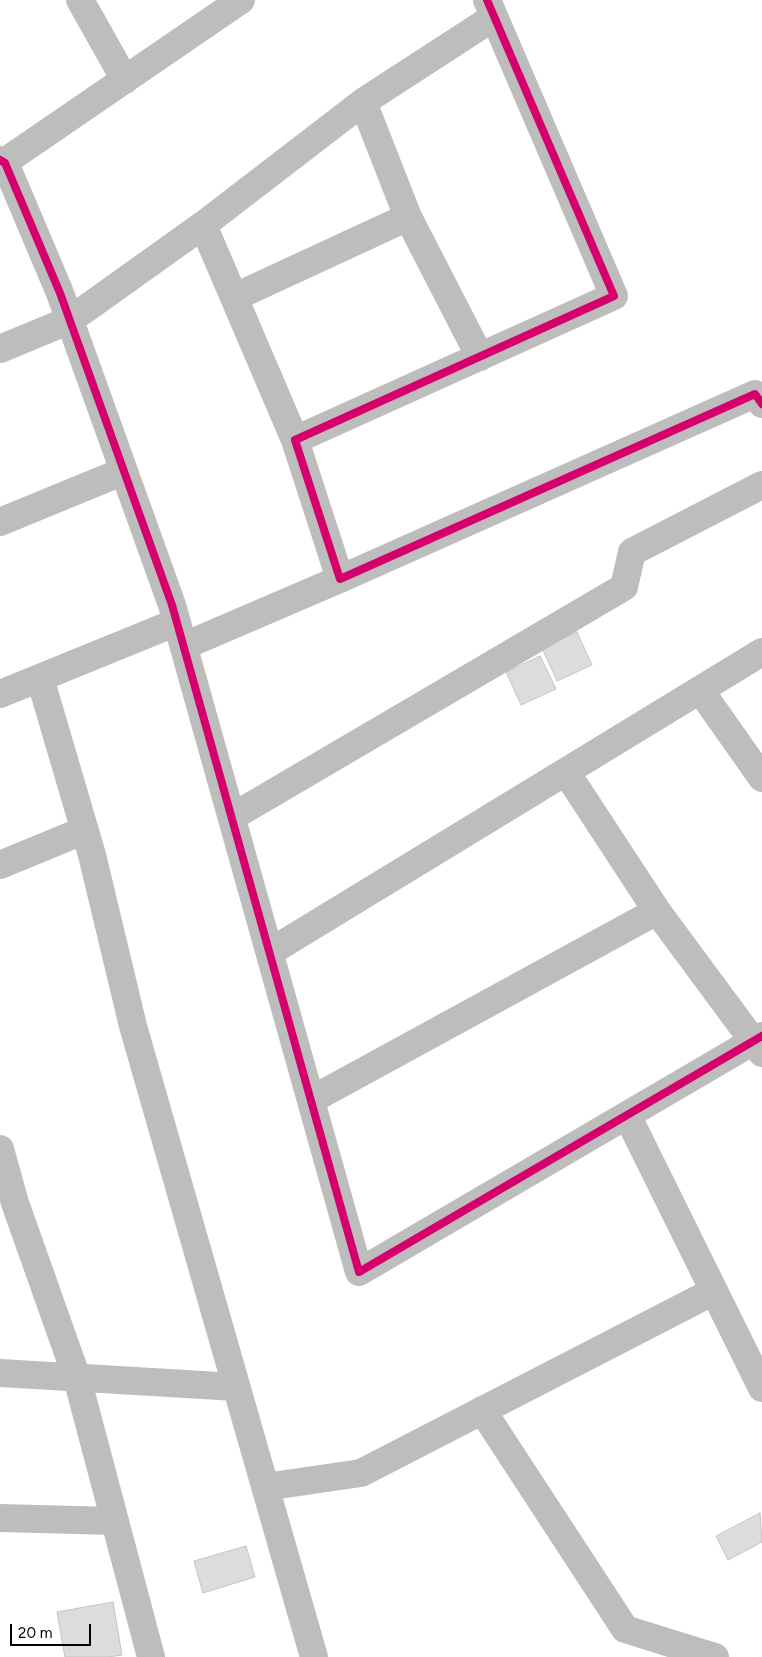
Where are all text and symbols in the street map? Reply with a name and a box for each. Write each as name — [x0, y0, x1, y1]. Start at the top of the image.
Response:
scale bar — [12, 1614, 94, 1646]
text: 20 m — [18, 1624, 52, 1642]

